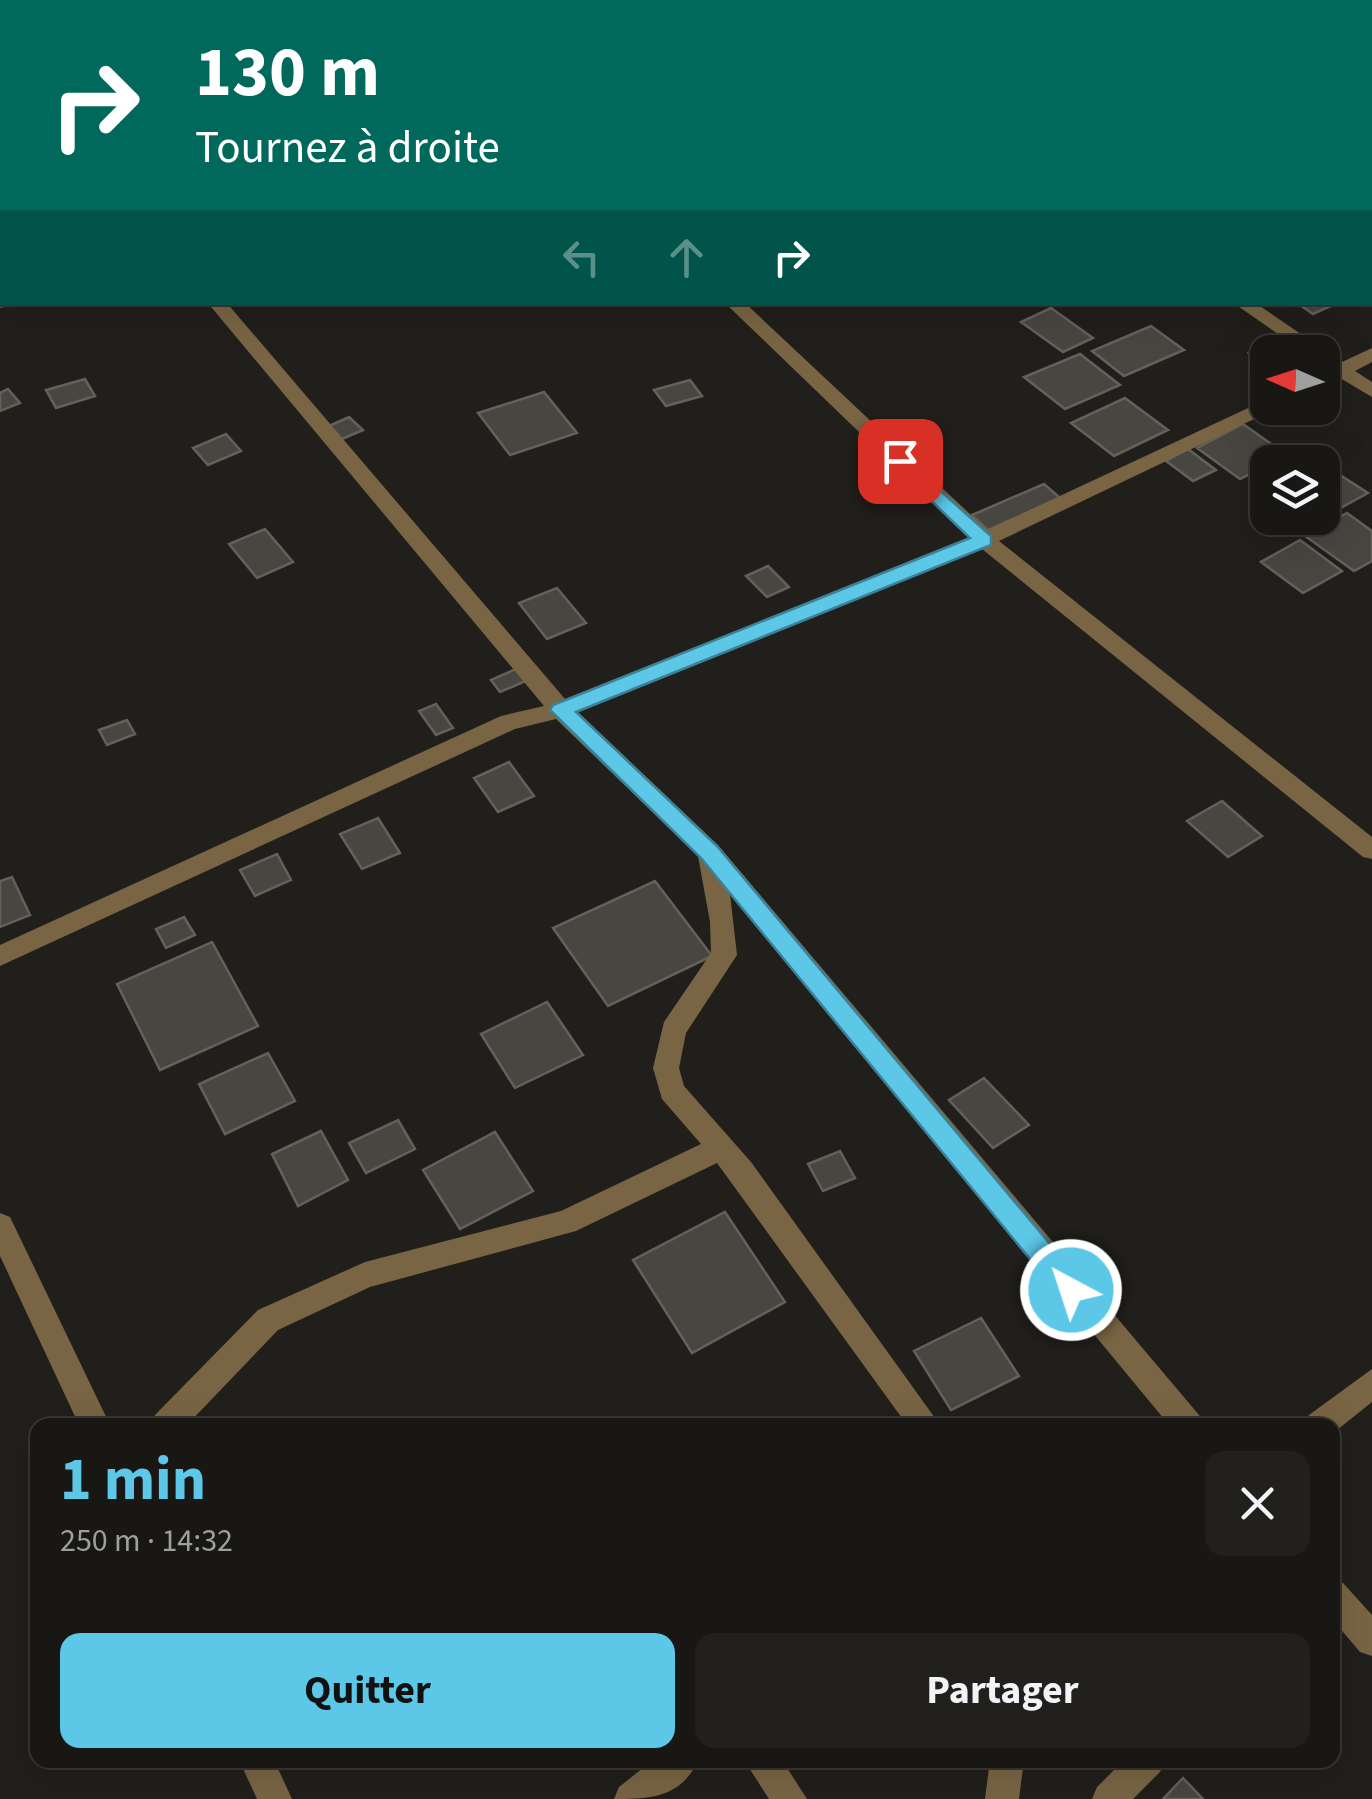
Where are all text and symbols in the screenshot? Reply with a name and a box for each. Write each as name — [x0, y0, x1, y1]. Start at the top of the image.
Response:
text: 130 m — [195, 23, 380, 123]
icon: right — [30, 40, 160, 170]
text: Tournez à droite — [195, 116, 500, 180]
icon: left — [554, 230, 609, 285]
icon: ahead — [659, 230, 714, 285]
icon: right — [764, 230, 819, 285]
north arrow — [1250, 335, 1340, 425]
map controls — [1250, 335, 1340, 535]
pin — [858, 419, 943, 504]
icon: arrive — [873, 434, 928, 489]
button: layers — [1250, 445, 1340, 535]
position arrow — [1019, 1238, 1123, 1342]
text: 1 min — [60, 1438, 206, 1523]
button: close — [1205, 1451, 1310, 1556]
text: 250 m · 14:32 — [60, 1518, 233, 1564]
button: Quitter — [60, 1633, 675, 1748]
button: Partager — [695, 1633, 1310, 1748]

